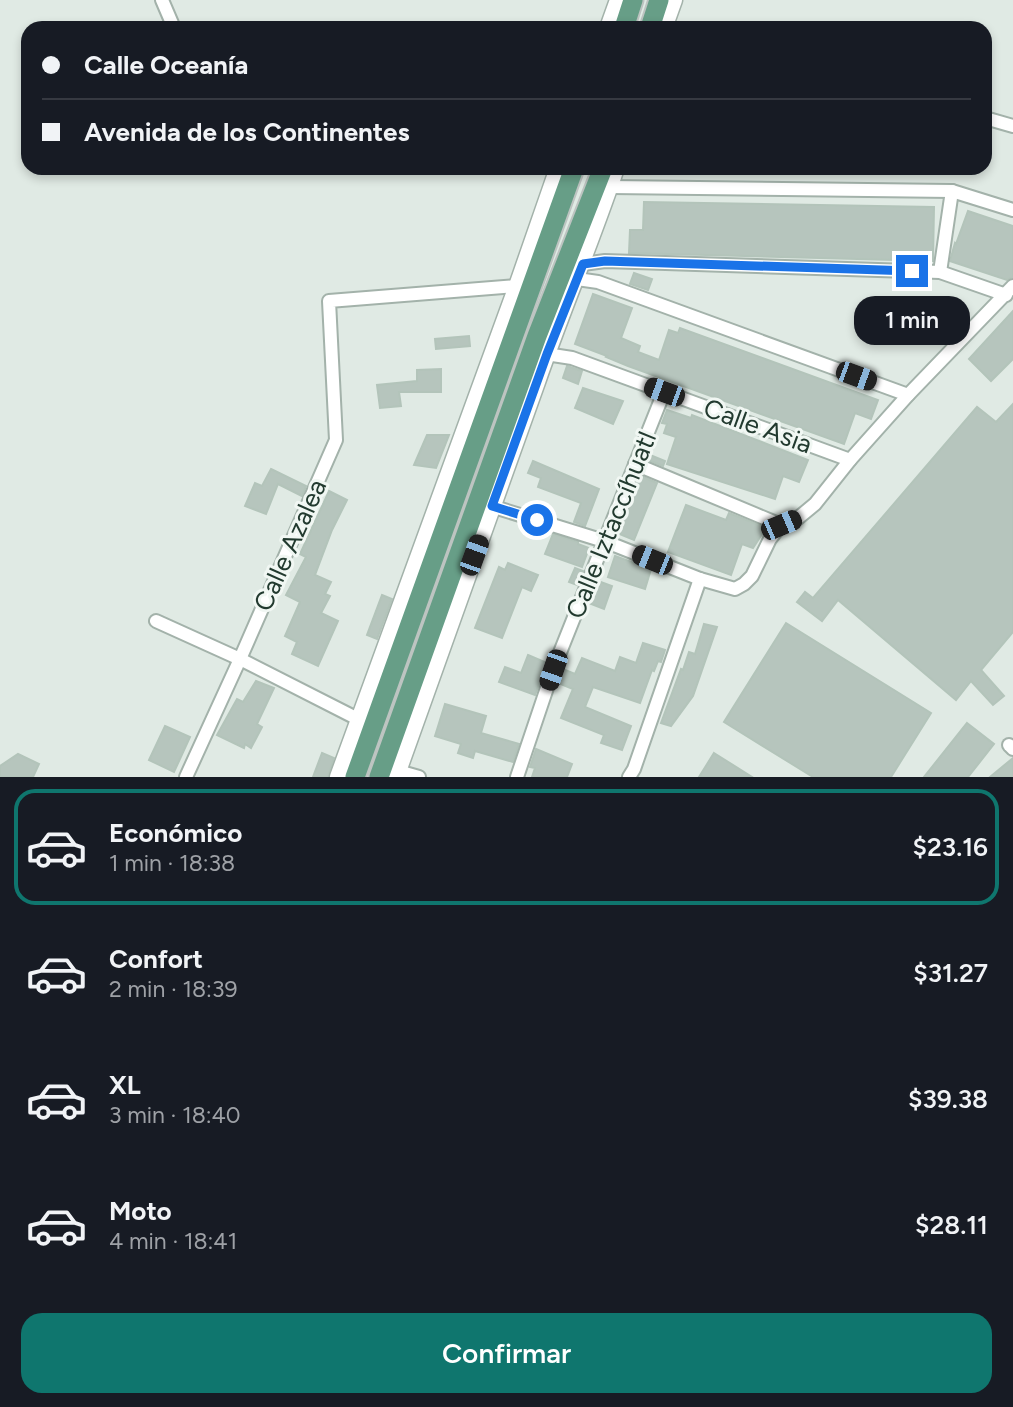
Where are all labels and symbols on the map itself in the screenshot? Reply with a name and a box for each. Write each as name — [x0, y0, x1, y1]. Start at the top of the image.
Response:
route end — [896, 255, 928, 287]
callout: 1 min — [854, 296, 970, 344]
car — [833, 359, 880, 393]
car — [641, 375, 688, 409]
street label: Calle Asia — [699, 392, 817, 460]
street label: Calle Iztaccíhuatl — [559, 427, 663, 623]
street label: Calle Azalea — [247, 474, 333, 616]
route start — [521, 504, 553, 536]
car — [758, 507, 805, 543]
car — [457, 532, 492, 578]
car — [629, 542, 676, 578]
car — [537, 647, 570, 693]

